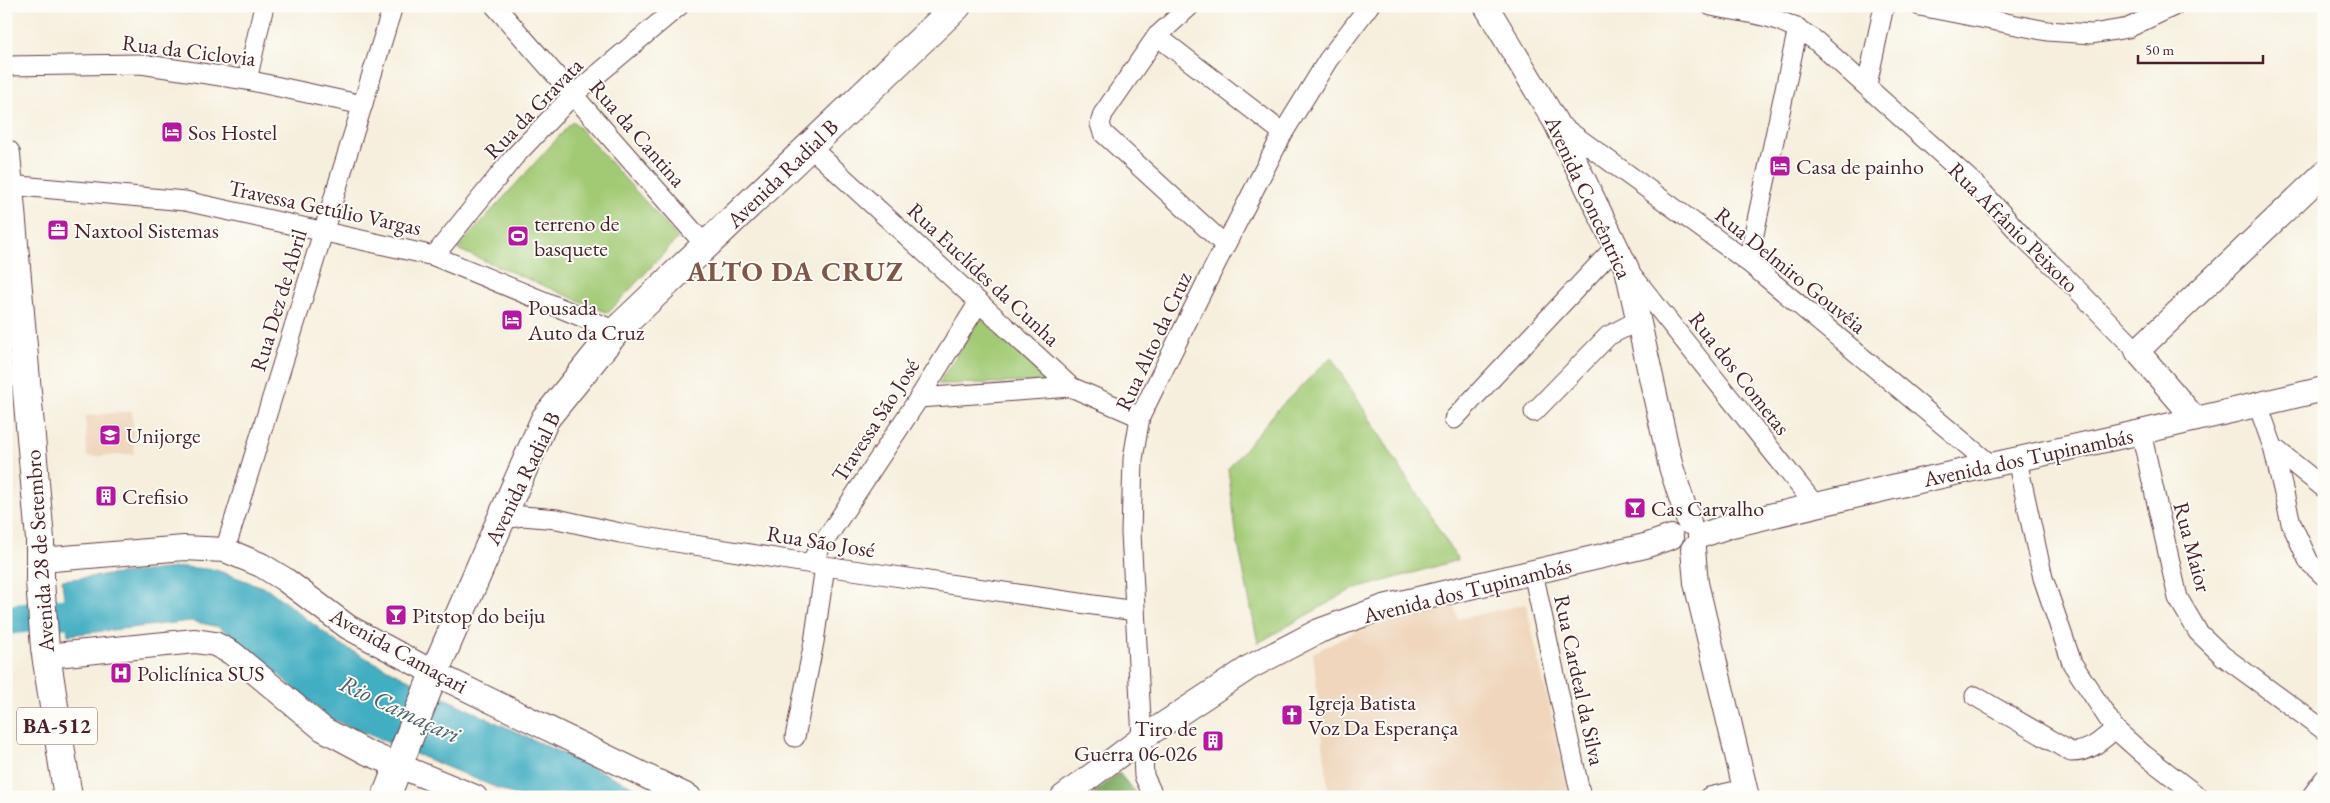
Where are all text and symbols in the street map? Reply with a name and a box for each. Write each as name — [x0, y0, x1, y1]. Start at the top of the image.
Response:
street label: Rua da Ciclovia — [120, 28, 258, 73]
scale bar — [2138, 32, 2262, 64]
text: 50 m — [2145, 40, 2174, 59]
street label: Rua da Gravata — [478, 51, 589, 165]
street label: Rua da Cantina — [583, 73, 692, 193]
street label: Avenida Concêntrica — [1538, 110, 1639, 284]
street label: Avenida Radial B — [719, 113, 845, 235]
place label: Sos Hostel — [188, 118, 277, 147]
hotel icon: Sos Hostel — [160, 120, 184, 144]
place label: Casa de painho — [1796, 152, 1924, 181]
hotel icon: Casa de painho — [1768, 154, 1792, 178]
street label: Rua Afrânio Peixoto — [1942, 156, 2085, 299]
street label: Travessa Getúlio Vargas — [226, 173, 424, 242]
street label: Rua Euclídes da Cunha — [901, 196, 1066, 353]
street label: Rua Delmiro Gouvêia — [1709, 200, 1872, 340]
place label: terreno de basquete — [534, 209, 620, 263]
place label: Naxtool Sistemas — [74, 216, 219, 245]
office icon: Naxtool Sistemas — [46, 218, 70, 242]
sports icon: terreno de basquete — [506, 224, 530, 248]
street label: Rua Dez de Abril — [243, 226, 314, 375]
district label: ALTO DA CRUZ — [685, 253, 904, 289]
street label: Rua Alto da Cruz — [1109, 266, 1199, 415]
place label: Pousada Auto da Cruz — [527, 293, 645, 347]
street label: Rua dos Cometas — [1682, 306, 1797, 441]
hotel icon: Pousada Auto da Cruz — [500, 308, 524, 332]
street label: Travessa São José — [825, 353, 926, 488]
street label: Avenida Radial B — [477, 407, 567, 551]
place label: Unijorge — [126, 421, 201, 450]
street label: Avenida dos Tupinambás — [1920, 421, 2136, 494]
school or university icon: Unijorge — [98, 423, 122, 447]
street label: Avenida 28 de Setembro — [18, 448, 61, 654]
place label: Crefisio — [122, 482, 188, 511]
building icon: Crefisio — [94, 484, 118, 508]
place label: Cas Carvalho — [1651, 494, 1764, 523]
bar icon: Cas Carvalho — [1623, 496, 1647, 520]
street label: Rua Maior — [2167, 499, 2219, 596]
street label: Rua São José — [765, 519, 877, 564]
street label: Avenida dos Tupinambás — [1359, 551, 1574, 631]
street label: Rua Cardeal da Silva — [1547, 592, 1612, 768]
street label: Avenida Camaçari — [324, 600, 473, 700]
place label: Pitstop do beiju — [412, 601, 546, 630]
bar icon: Pitstop do beiju — [384, 603, 408, 627]
place label: Policlínica SUS — [137, 659, 264, 688]
hospital icon: Policlínica SUS — [109, 661, 133, 685]
water label: Rio Camaçari — [335, 667, 466, 750]
place label: Igreja Batista Voz Da Esperança — [1308, 688, 1458, 742]
church icon: Igreja Batista Voz Da Esperança — [1280, 703, 1304, 727]
road number: BA-512 — [17, 708, 97, 744]
place label: Tiro de Guerra 06-026 — [1074, 714, 1197, 768]
building icon: Tiro de Guerra 06-026 — [1201, 729, 1225, 753]

